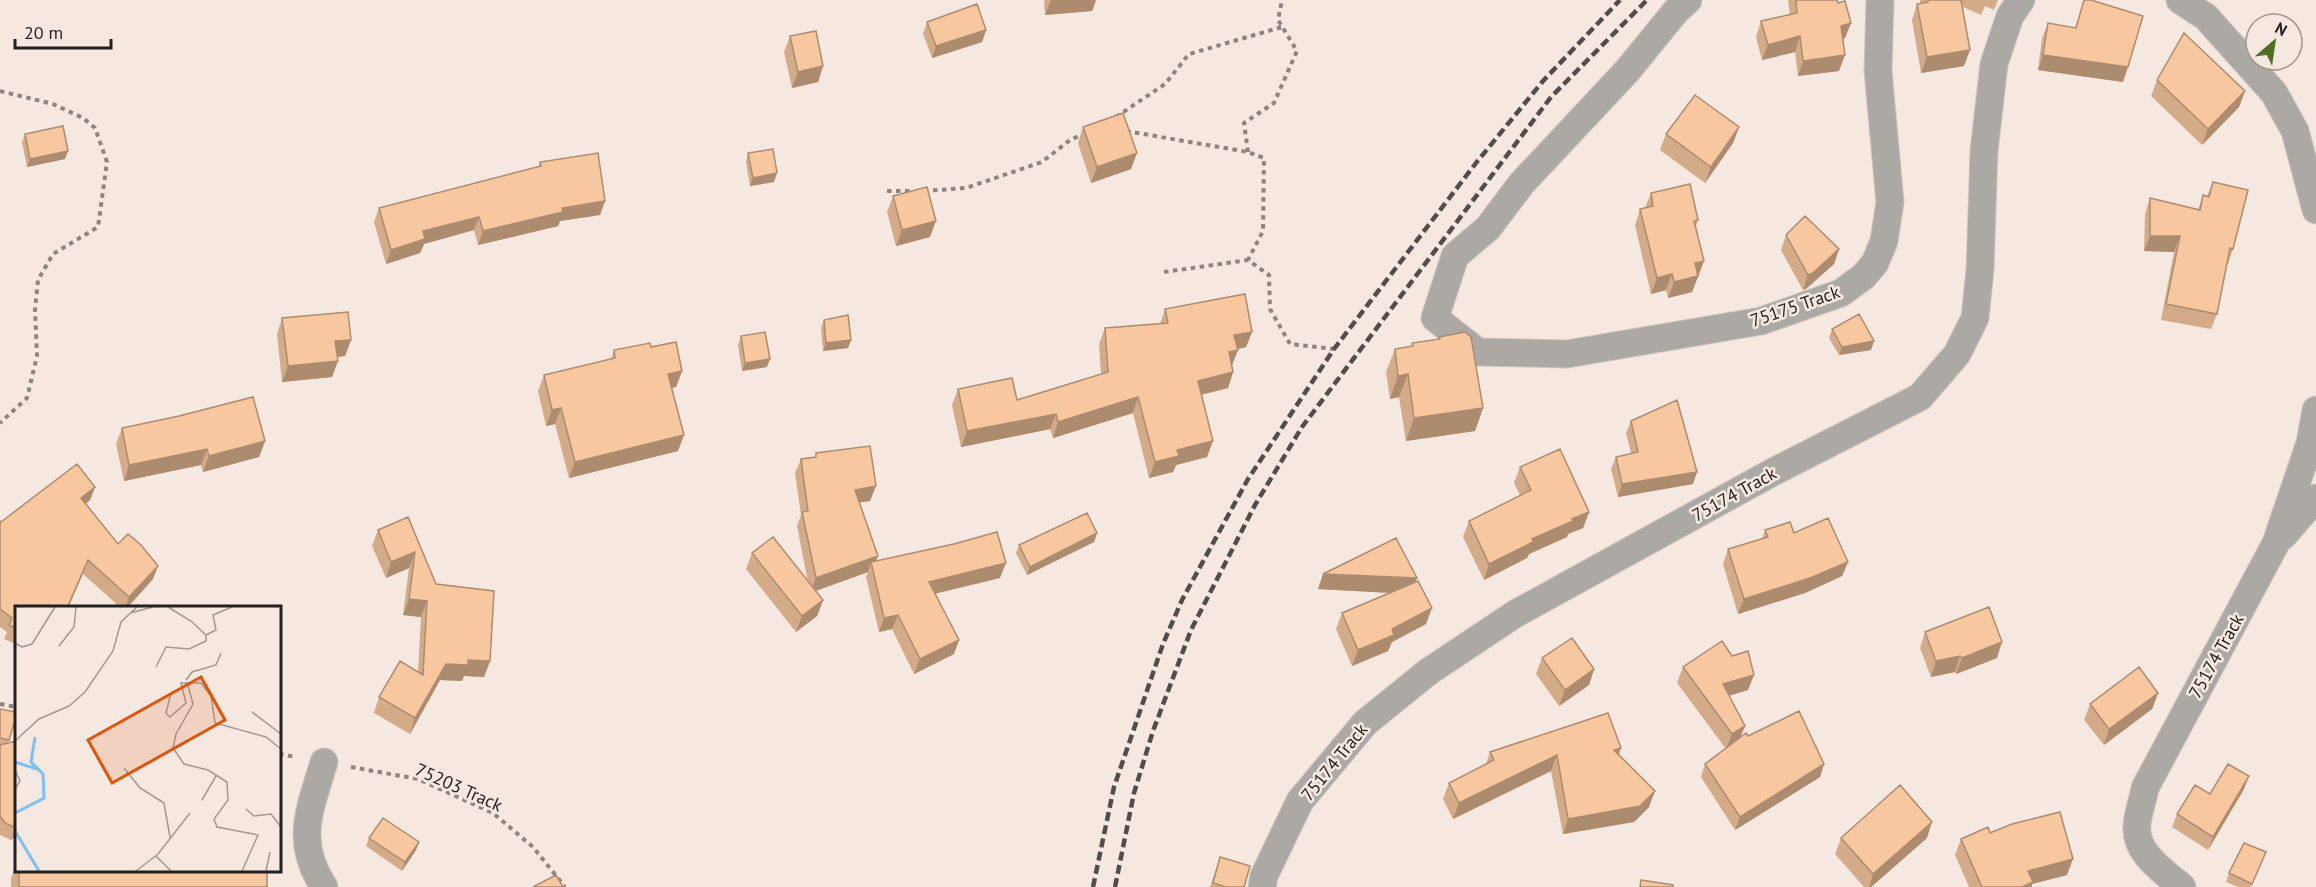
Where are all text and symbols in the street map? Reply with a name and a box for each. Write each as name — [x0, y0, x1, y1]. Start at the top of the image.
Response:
scale bar — [15, 12, 111, 50]
north arrow — [2244, 12, 2304, 72]
text: N — [2272, 18, 2291, 40]
text: 20 m — [24, 21, 63, 44]
street label: 75175 Track — [1747, 280, 1843, 332]
street label: 75174 Track — [1688, 461, 1781, 527]
inset map — [15, 606, 280, 872]
street label: 75174 Track — [2183, 609, 2249, 702]
street label: 75174 Track — [1296, 718, 1372, 805]
street label: 75203 Track — [412, 758, 507, 817]

